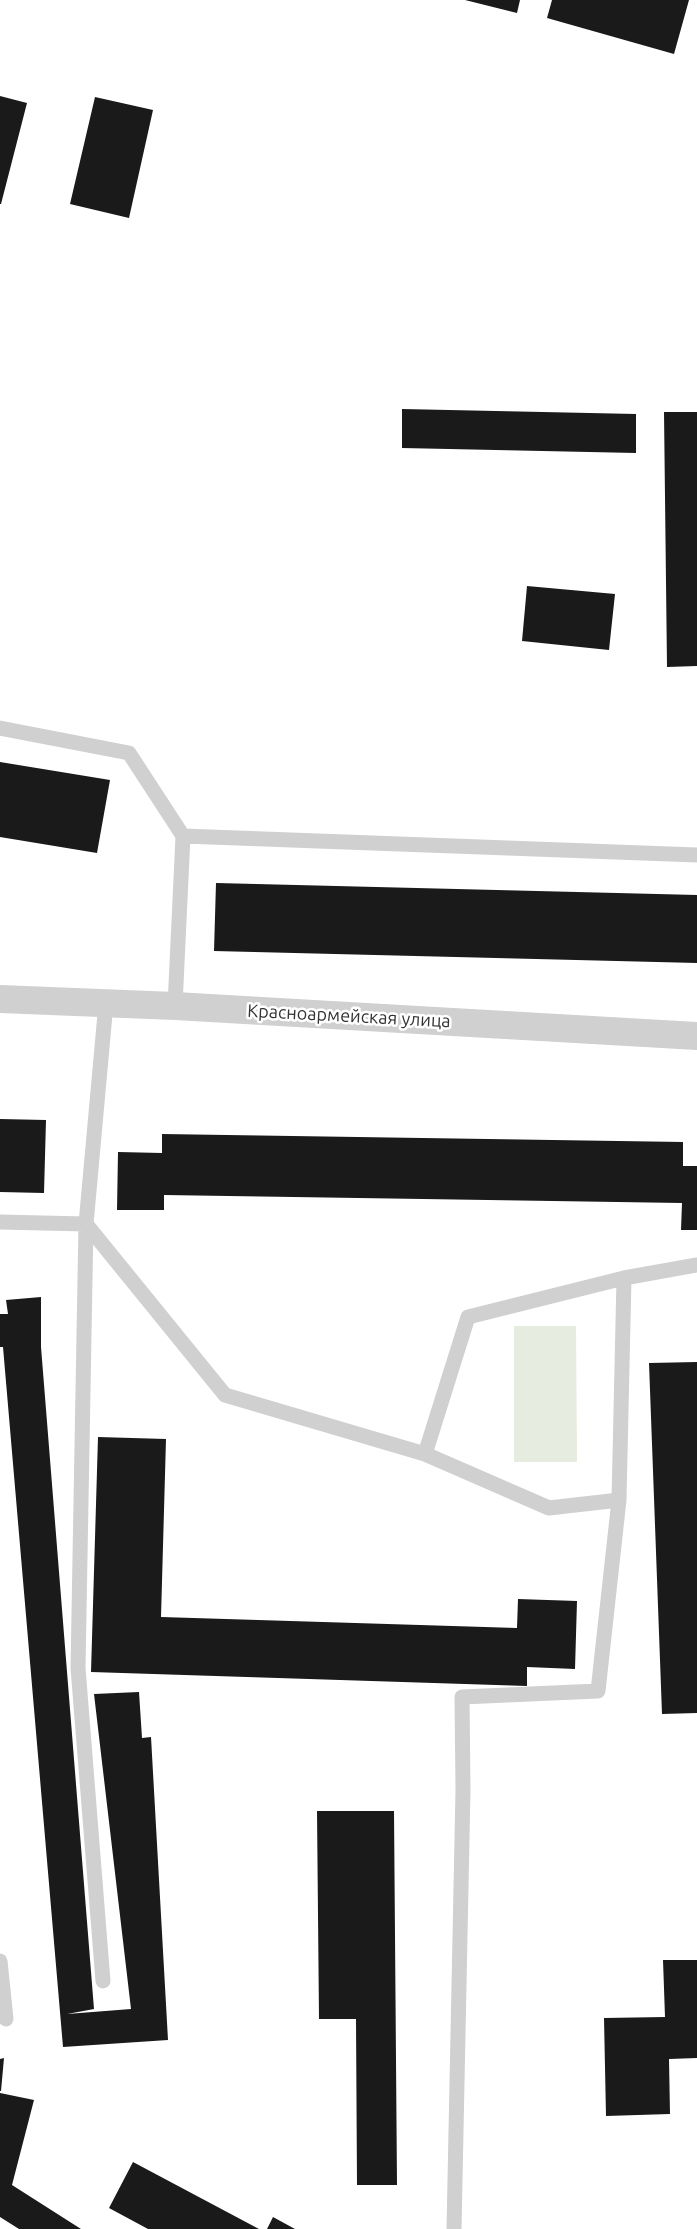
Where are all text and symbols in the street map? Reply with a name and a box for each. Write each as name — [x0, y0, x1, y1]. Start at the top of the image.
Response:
street label: Красноармейская улица — [247, 1000, 451, 1032]

